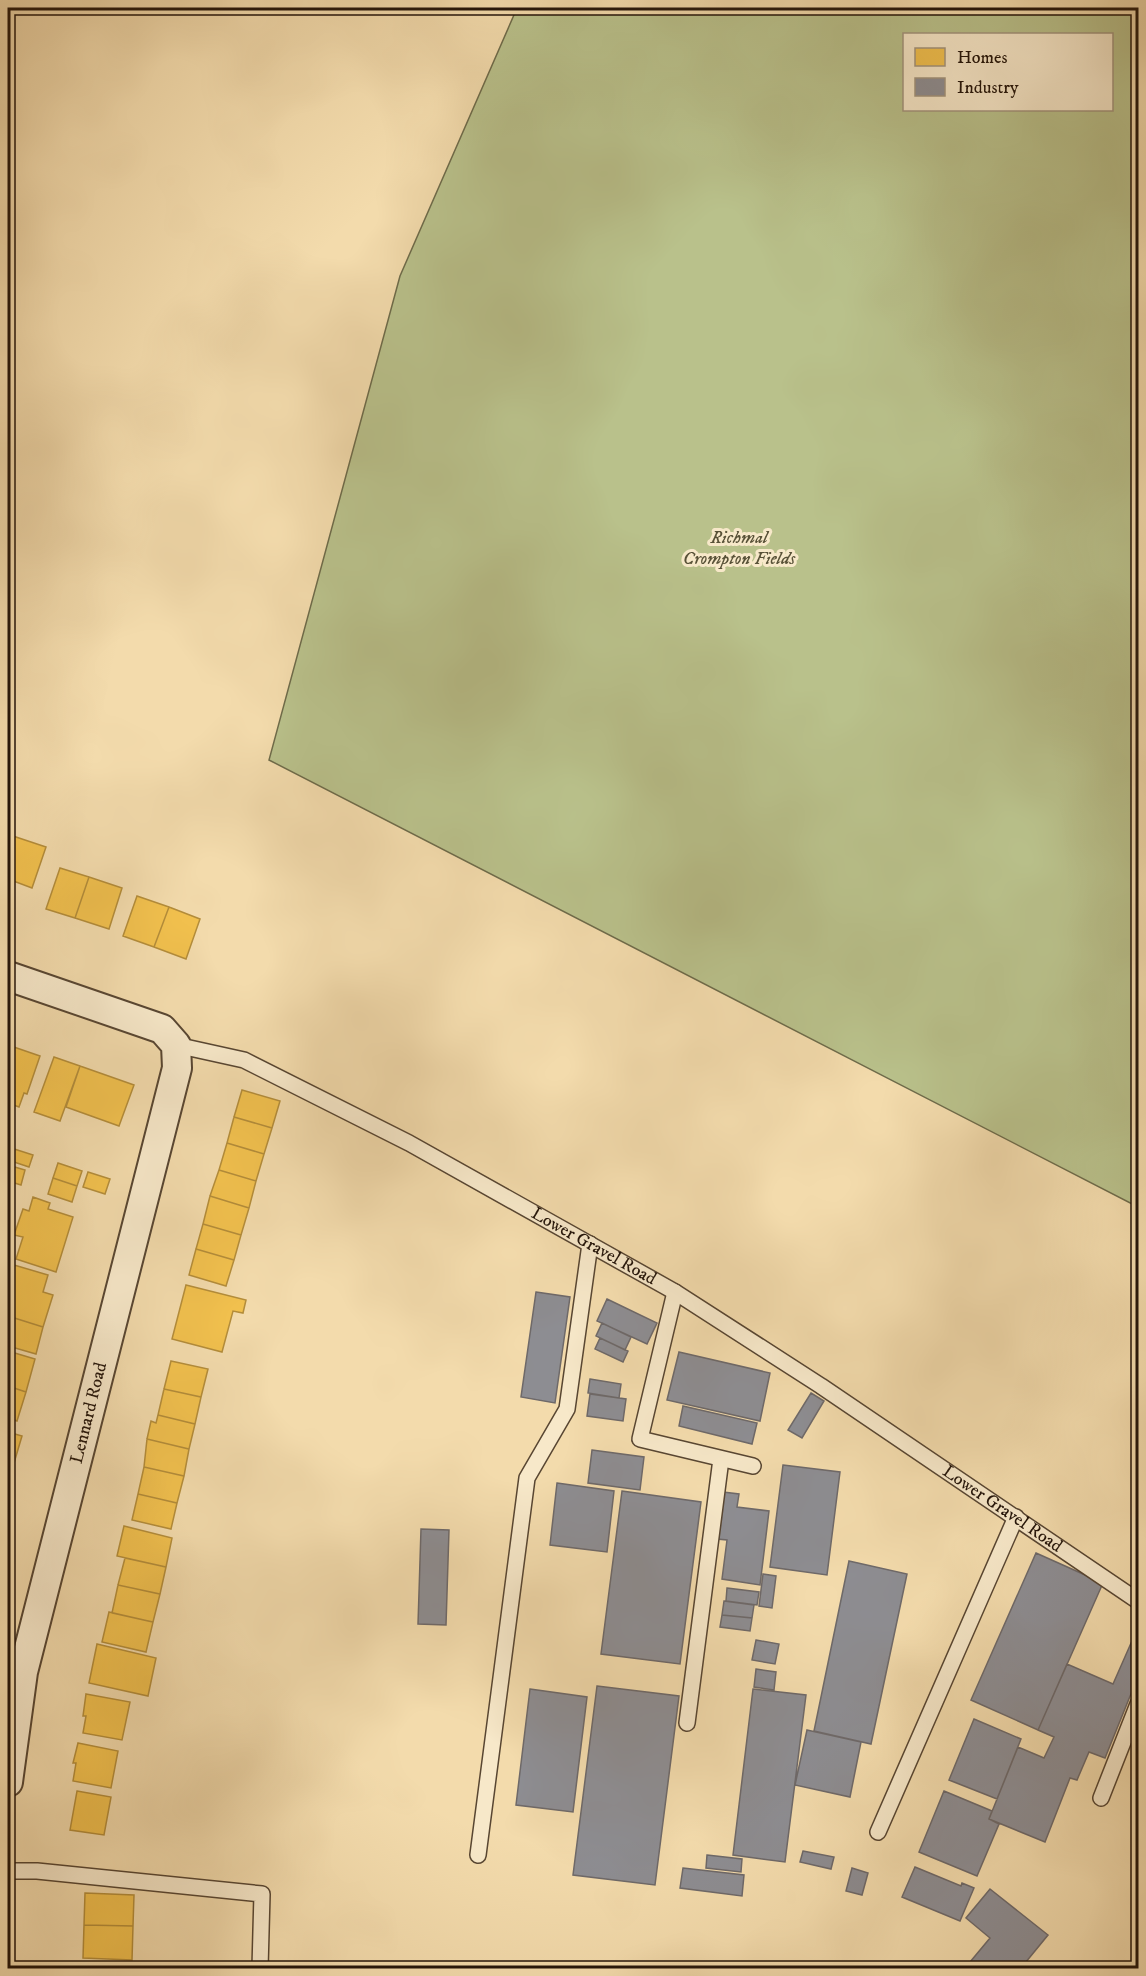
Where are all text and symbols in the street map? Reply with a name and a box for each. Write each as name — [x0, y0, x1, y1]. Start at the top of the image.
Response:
legend — [903, 33, 1113, 111]
text: Homes — [957, 47, 1008, 69]
text: Industry — [957, 77, 1019, 99]
park label: Richmal Crompton Fields — [683, 527, 796, 570]
street label: Lower Gravel Road — [527, 1203, 660, 1290]
street label: Lennard Road — [66, 1360, 112, 1466]
street label: Lower Gravel Road — [938, 1461, 1066, 1557]

